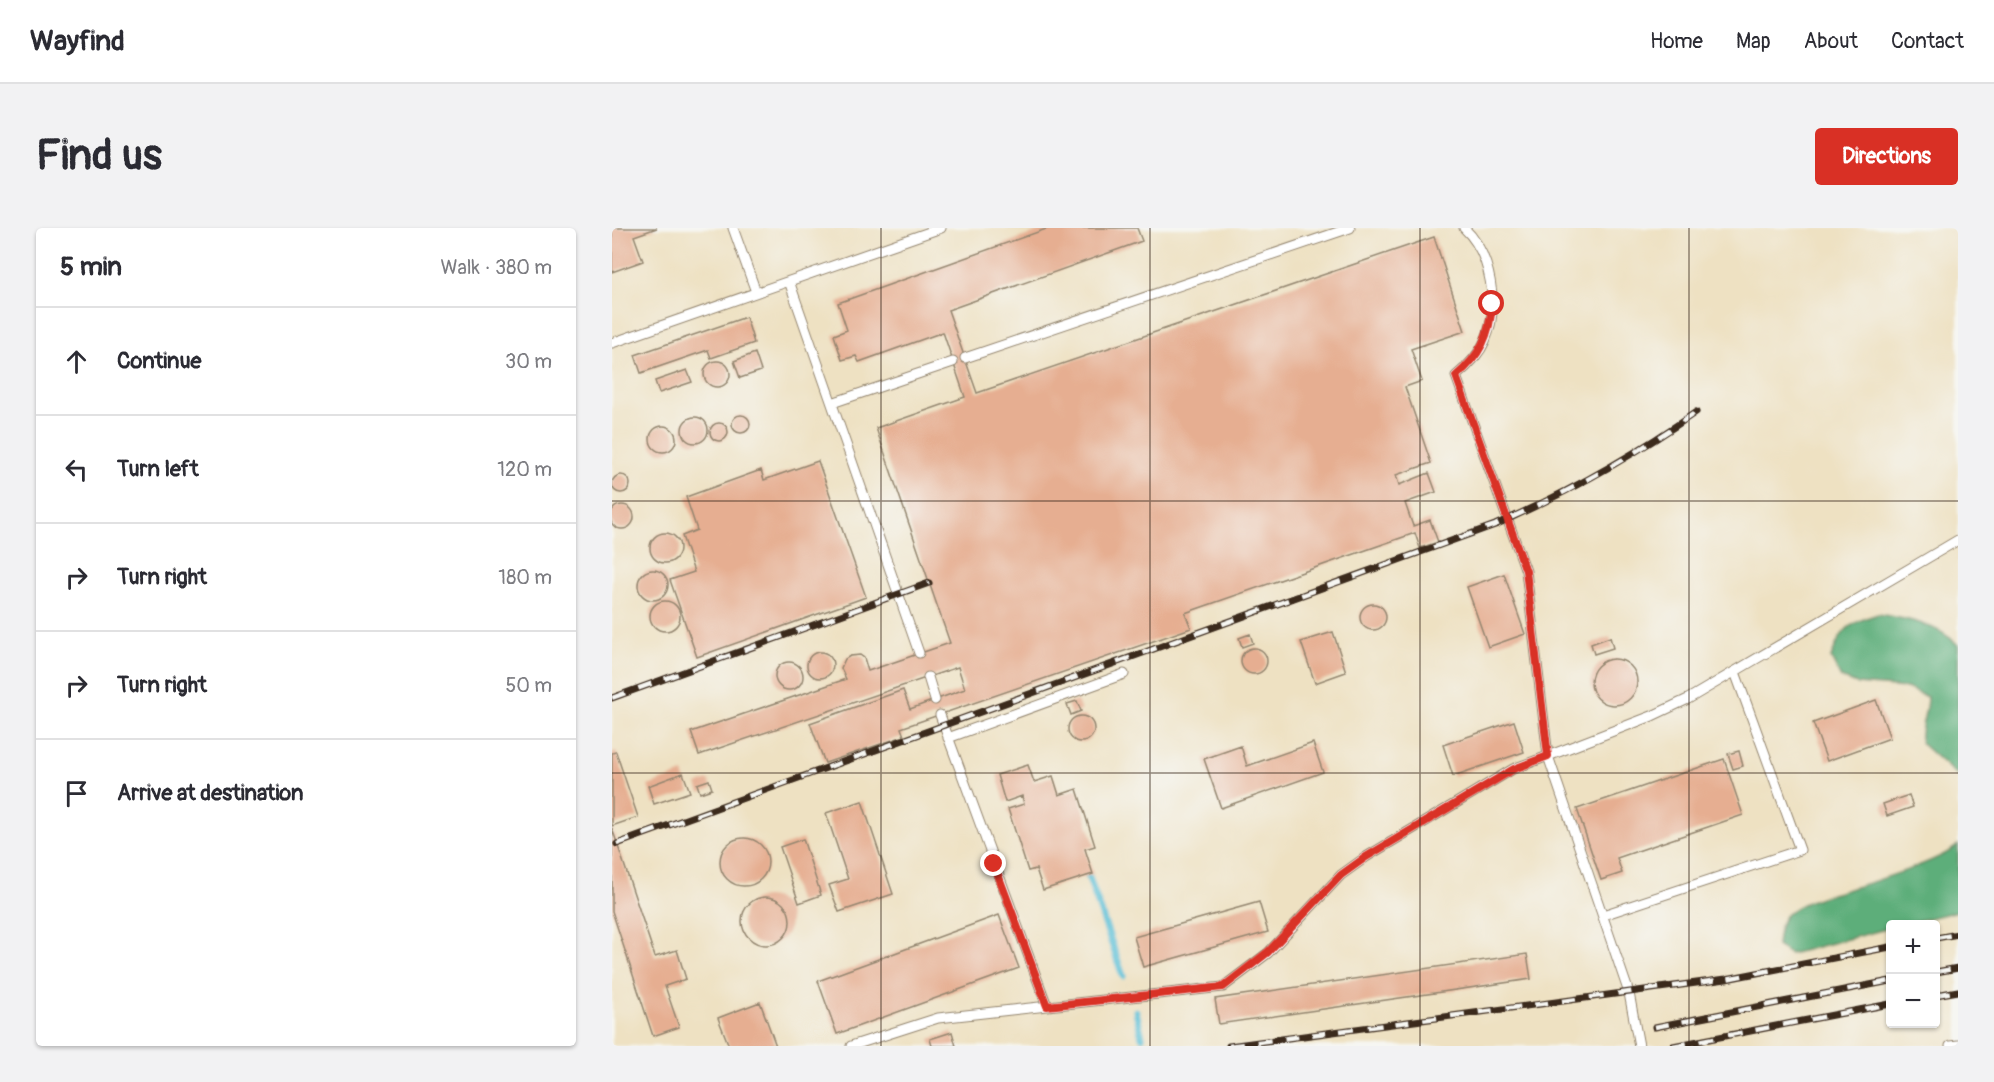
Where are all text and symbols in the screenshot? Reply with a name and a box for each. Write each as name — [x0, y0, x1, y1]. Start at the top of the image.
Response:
text: Wayfind — [30, 24, 125, 59]
text: Home — [1650, 28, 1703, 55]
text: Map — [1736, 28, 1771, 55]
text: About — [1804, 28, 1858, 55]
text: Contact — [1891, 28, 1964, 55]
button: Directions — [1815, 128, 1958, 185]
text: Find us — [36, 130, 162, 182]
text: 5 min — [60, 251, 122, 283]
text: Walk · 380 m — [440, 255, 552, 280]
route start — [1478, 290, 1504, 316]
icon: ahead — [60, 345, 93, 378]
text: Continue — [117, 347, 201, 375]
text: 30 m — [505, 349, 552, 374]
icon: left — [60, 453, 93, 486]
text: Turn left — [117, 455, 199, 483]
text: 120 m — [497, 457, 552, 482]
icon: right — [60, 561, 93, 594]
text: Turn right — [117, 563, 207, 591]
text: 180 m — [498, 565, 552, 590]
icon: right — [60, 669, 93, 702]
text: Turn right — [117, 671, 207, 699]
text: 50 m — [505, 673, 552, 698]
icon: arrive — [60, 777, 93, 810]
text: Arrive at destination — [117, 779, 303, 807]
route end — [980, 850, 1006, 876]
map controls — [1886, 920, 1940, 1028]
button: + — [1886, 920, 1940, 974]
button: − — [1886, 974, 1940, 1028]

